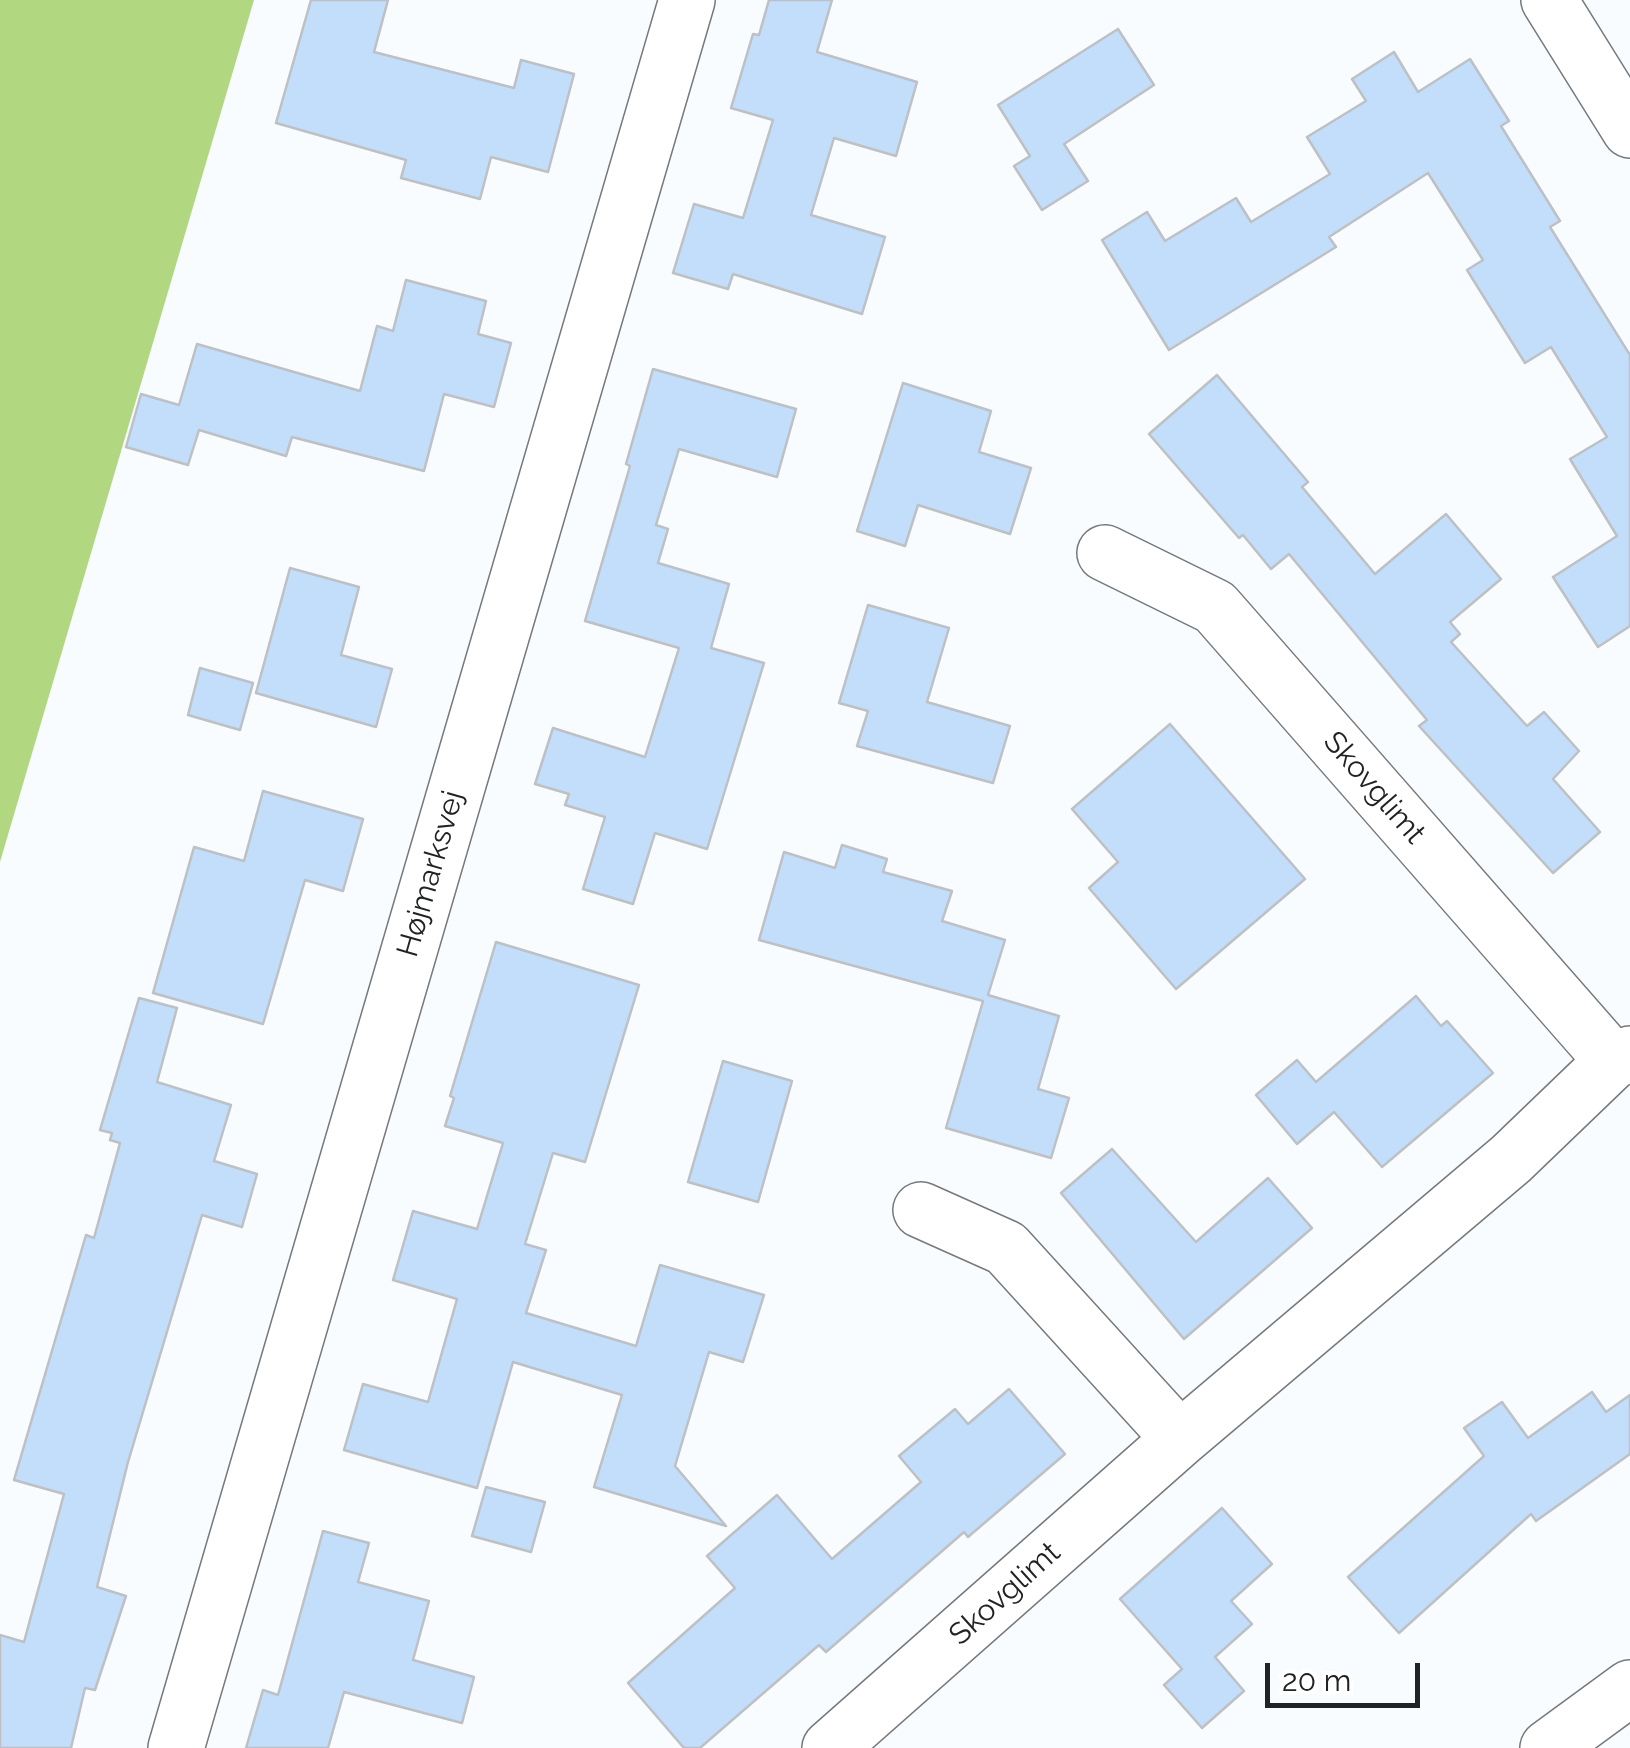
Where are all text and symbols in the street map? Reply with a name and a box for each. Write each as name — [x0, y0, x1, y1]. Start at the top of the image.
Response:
street label: Skovglimt — [1316, 725, 1432, 851]
street label: Højmarksvej — [390, 787, 472, 961]
street label: Skovglimt — [942, 1535, 1068, 1653]
scale bar — [1270, 1643, 1425, 1705]
text: 20 m — [1282, 1663, 1351, 1698]

